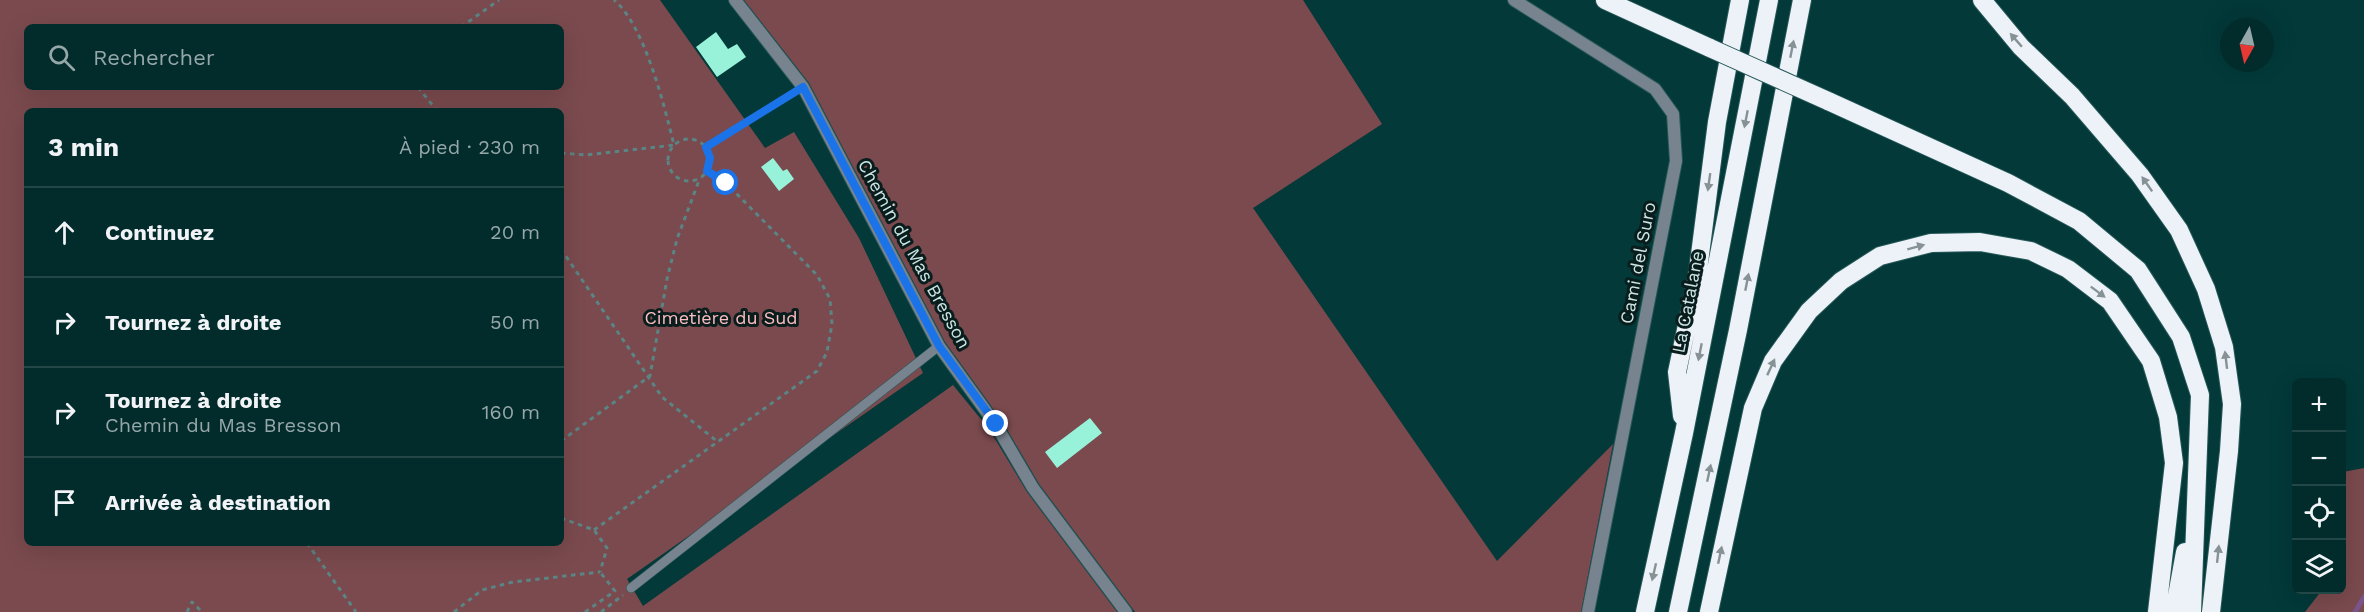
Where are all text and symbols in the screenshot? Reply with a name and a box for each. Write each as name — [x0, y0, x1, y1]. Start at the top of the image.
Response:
north arrow — [2220, 18, 2274, 72]
search box — [24, 24, 564, 90]
one-way arrow — [2009, 32, 2022, 48]
one-way arrow — [1788, 39, 1797, 58]
icon: search — [45, 41, 78, 74]
text: Rechercher — [93, 45, 215, 70]
one-way arrow — [1741, 110, 1750, 129]
text: 3 min — [48, 132, 119, 162]
text: À pied · 230 m — [399, 135, 540, 159]
street label: Chemin du Mas Bresson — [854, 156, 975, 352]
route start — [712, 169, 738, 195]
one-way arrow — [1705, 172, 1714, 191]
one-way arrow — [2142, 176, 2153, 192]
street label: Cami del Suro — [1615, 200, 1660, 326]
icon: ahead — [48, 216, 81, 249]
text: Continuez — [105, 220, 214, 245]
text: 20 m — [490, 220, 540, 244]
one-way arrow — [1907, 242, 1925, 251]
street label: La Catalane — [1667, 249, 1708, 355]
one-way arrow — [1743, 272, 1752, 291]
one-way arrow — [2090, 286, 2106, 298]
icon: right — [48, 306, 81, 339]
park label: Cimetière du Sud — [644, 307, 798, 328]
text: Tournez à droite — [105, 310, 282, 335]
text: 50 m — [490, 310, 540, 334]
one-way arrow — [1695, 342, 1704, 361]
one-way arrow — [2221, 350, 2231, 369]
one-way arrow — [1765, 358, 1775, 376]
map controls — [2292, 378, 2346, 594]
button: + — [2292, 378, 2346, 432]
text: Tournez à droite — [105, 388, 282, 413]
icon: right — [48, 396, 81, 429]
text: 160 m — [482, 400, 540, 424]
route end — [982, 410, 1008, 436]
text: Chemin du Mas Bresson — [105, 413, 341, 437]
button: − — [2292, 432, 2346, 486]
one-way arrow — [1705, 463, 1714, 482]
icon: arrive — [48, 486, 81, 519]
button: locate — [2292, 486, 2346, 540]
text: Arrivée à destination — [105, 490, 331, 515]
button: layers — [2292, 540, 2346, 594]
one-way arrow — [2213, 544, 2222, 563]
one-way arrow — [1716, 545, 1726, 564]
one-way arrow — [1649, 563, 1658, 582]

